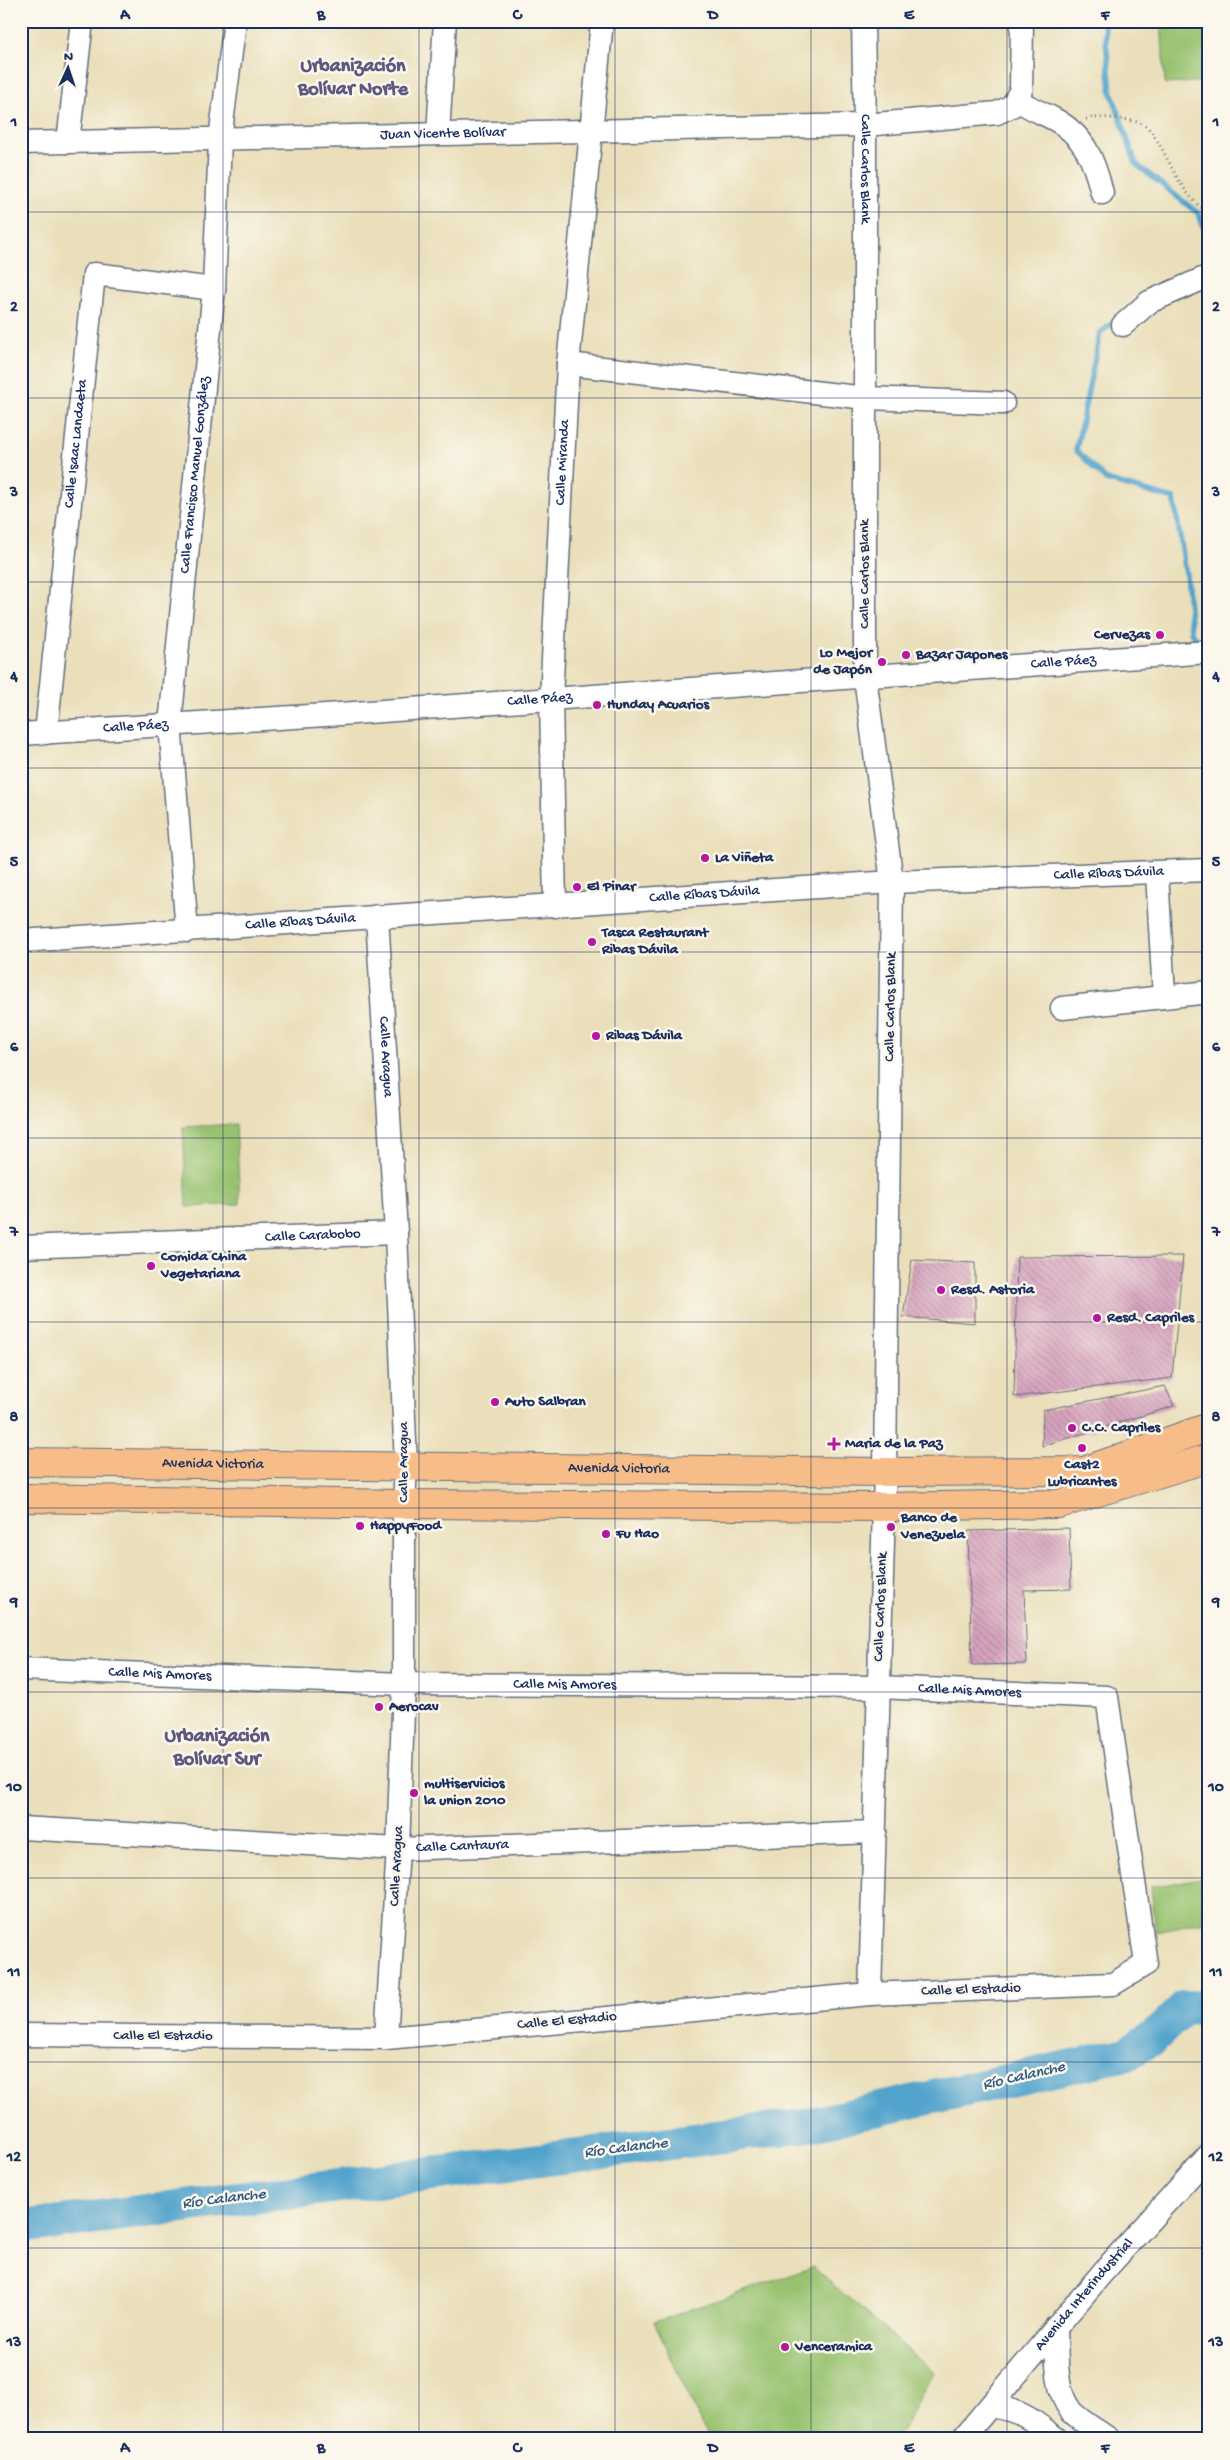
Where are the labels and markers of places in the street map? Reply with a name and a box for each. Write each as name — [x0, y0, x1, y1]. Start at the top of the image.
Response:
place label: Cervezas — [1093, 626, 1151, 644]
marker: Cervezas — [1154, 629, 1166, 641]
place label: Lo Mejor de Japón — [813, 644, 874, 679]
place label: Bazar Japones — [915, 646, 1009, 664]
marker: Bazar Japones — [900, 649, 912, 661]
marker: Lo Mejor de Japón — [876, 656, 888, 668]
place label: Hunday Acuarios — [607, 696, 710, 714]
marker: Hunday Acuarios — [591, 699, 603, 711]
place label: La Viñeta — [715, 849, 774, 867]
marker: La Viñeta — [699, 852, 711, 864]
place label: El Pinar — [587, 878, 637, 896]
marker: El Pinar — [571, 881, 583, 893]
place label: Tasca Restaurant Ribas Dávila — [601, 924, 710, 959]
marker: Tasca Restaurant Ribas Dávila — [586, 936, 598, 948]
place label: Ribas Dávila — [605, 1027, 683, 1045]
marker: Ribas Dávila — [590, 1030, 602, 1042]
place label: Comida China Vegetariana — [160, 1248, 247, 1283]
marker: Comida China Vegetariana — [145, 1260, 157, 1272]
place label: Resd. Astoria — [950, 1281, 1035, 1299]
marker: Resd. Astoria — [935, 1284, 947, 1296]
place label: Resd. Capriles — [1106, 1309, 1196, 1327]
marker: Resd. Capriles — [1091, 1312, 1103, 1324]
place label: Auto Salbran — [504, 1393, 586, 1411]
marker: Auto Salbran — [489, 1396, 501, 1408]
place label: C.C. Capriles — [1081, 1419, 1162, 1437]
marker: C.C. Capriles — [1066, 1422, 1078, 1434]
place label: Maria de la Paz — [845, 1435, 944, 1453]
marker: Maria de la Paz — [827, 1437, 841, 1451]
marker: Cast2 Lubricantes — [1076, 1442, 1088, 1454]
place label: Cast2 Lubricantes — [1048, 1456, 1118, 1491]
place label: Banco de Venezuela — [900, 1509, 966, 1544]
place label: HappyFood — [370, 1517, 443, 1535]
marker: HappyFood — [354, 1520, 366, 1532]
marker: Banco de Venezuela — [885, 1521, 897, 1533]
place label: Fu Hao — [615, 1525, 659, 1543]
marker: Fu Hao — [600, 1528, 612, 1540]
place label: Aerocav — [388, 1698, 439, 1716]
marker: Aerocav — [373, 1701, 385, 1713]
place label: multiservicios la union 2010 — [423, 1775, 506, 1810]
marker: multiservicios la union 2010 — [408, 1787, 420, 1799]
place label: Venceramica — [794, 2338, 873, 2356]
marker: Venceramica — [779, 2341, 791, 2353]

